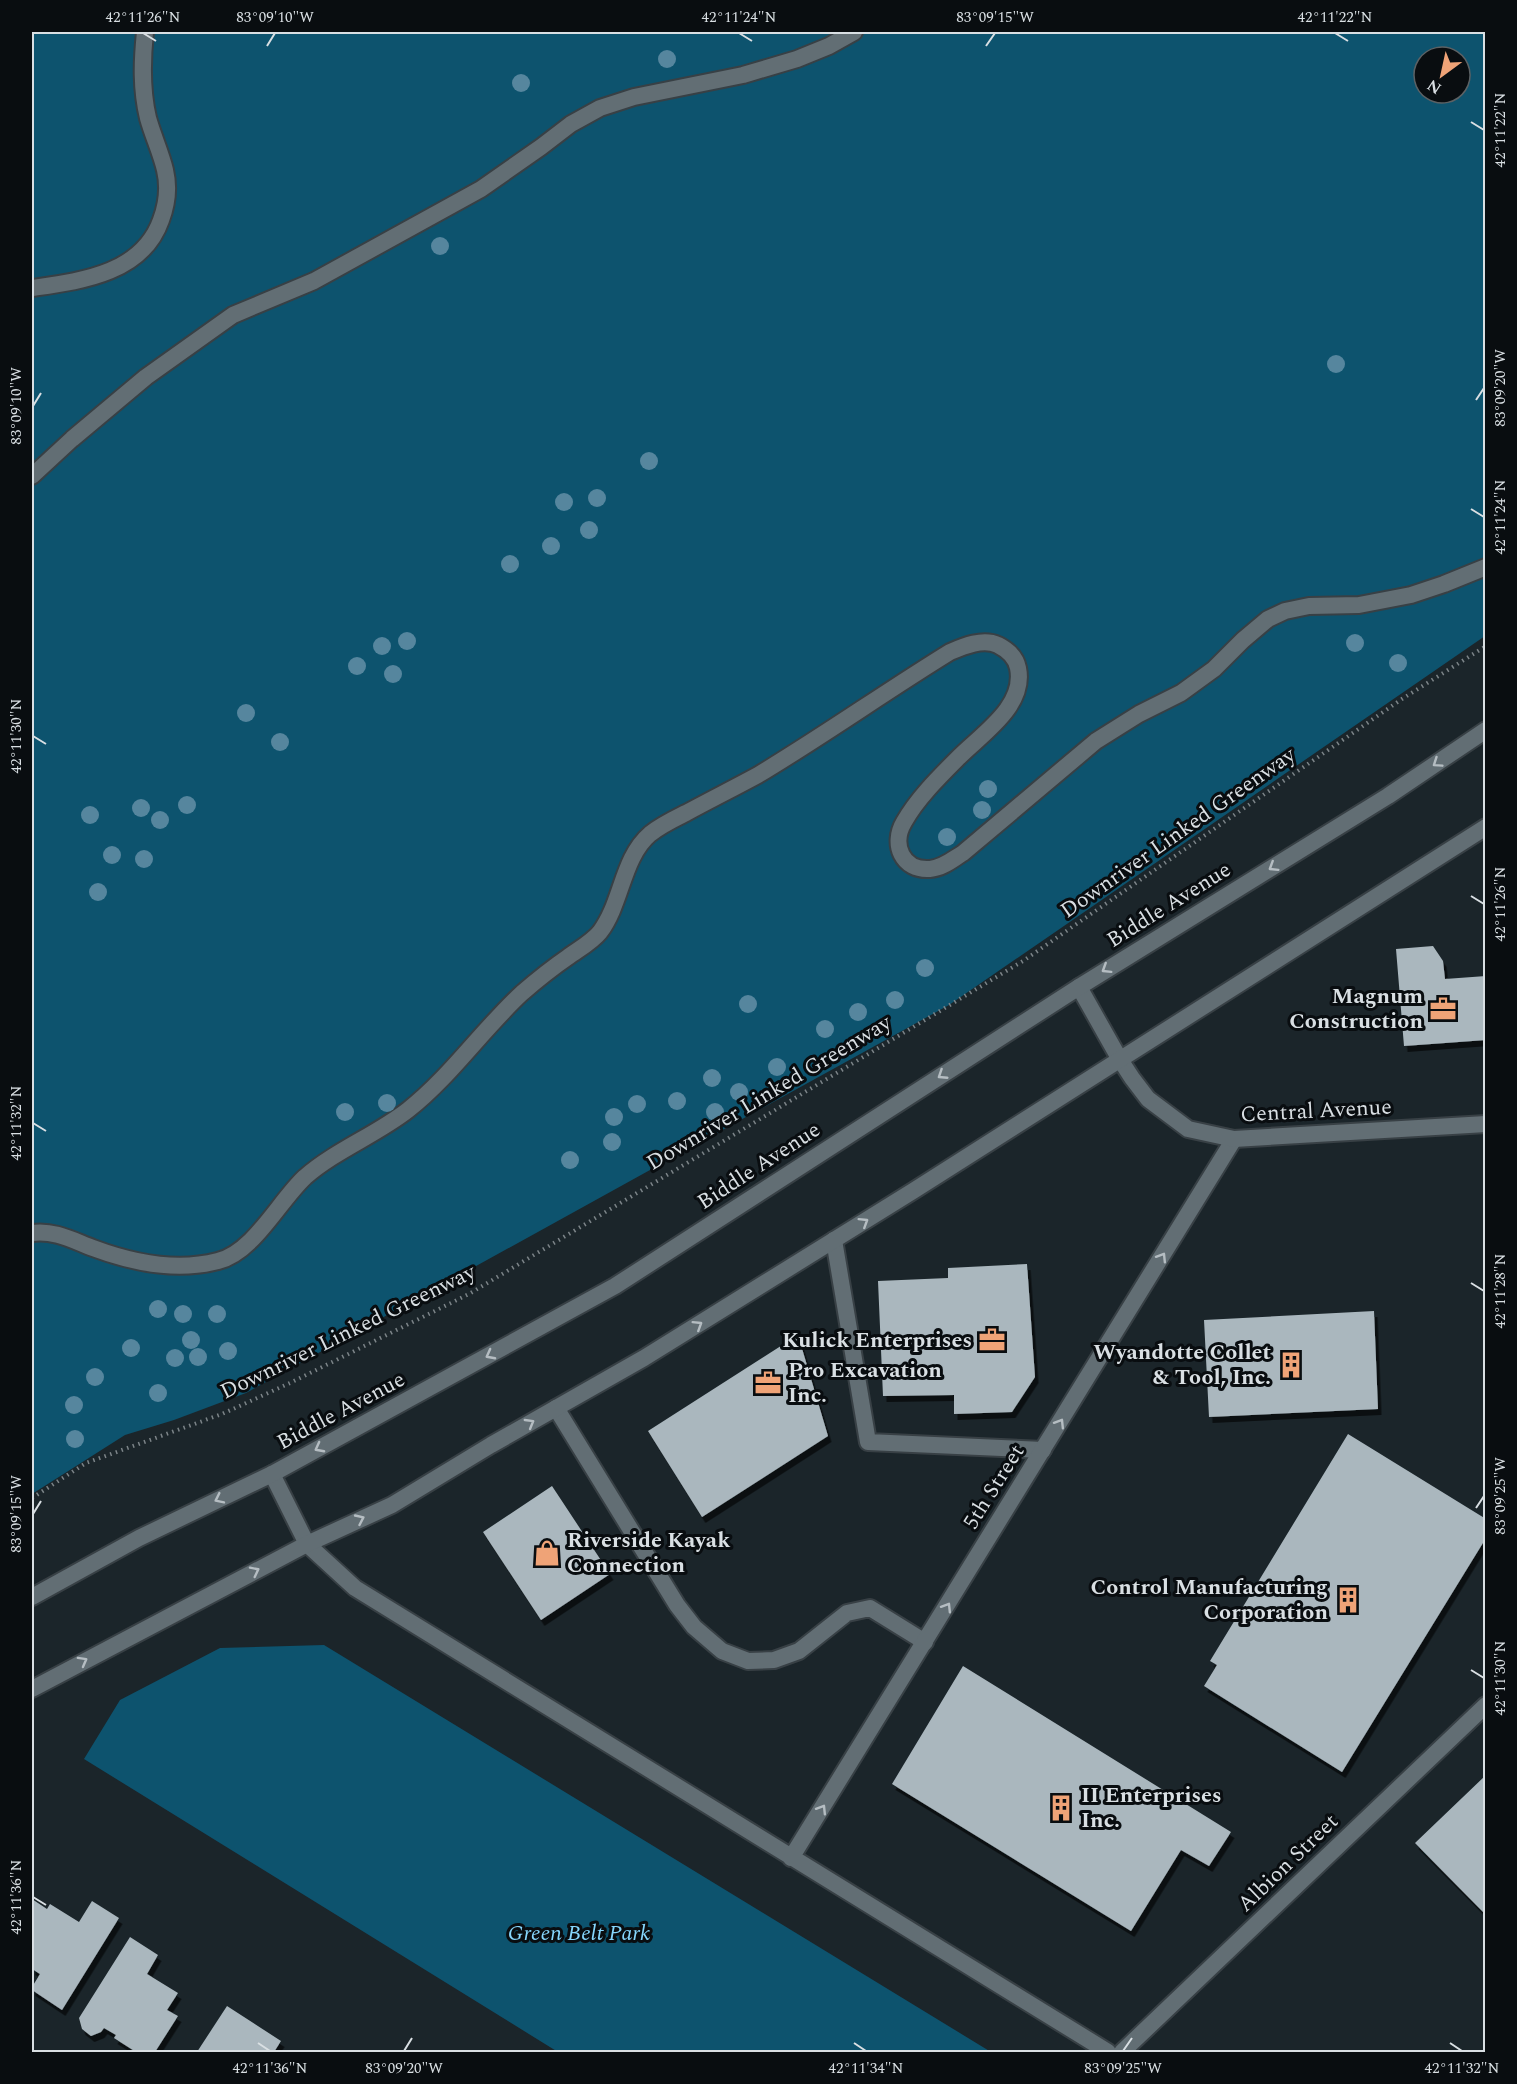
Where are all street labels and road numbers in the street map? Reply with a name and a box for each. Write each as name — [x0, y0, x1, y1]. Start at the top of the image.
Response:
street label: Downriver Linked Greenway — [1054, 738, 1304, 927]
street label: Biddle Avenue — [1100, 854, 1238, 956]
street label: Downriver Linked Greenway — [640, 1006, 899, 1179]
street label: Central Avenue — [1239, 1091, 1393, 1131]
street label: Biddle Avenue — [691, 1114, 827, 1218]
street label: Downriver Linked Greenway — [215, 1255, 483, 1408]
street label: Biddle Avenue — [271, 1363, 411, 1459]
street label: 5th Street — [955, 1438, 1033, 1536]
street label: Albion Street — [1230, 1806, 1346, 1920]

